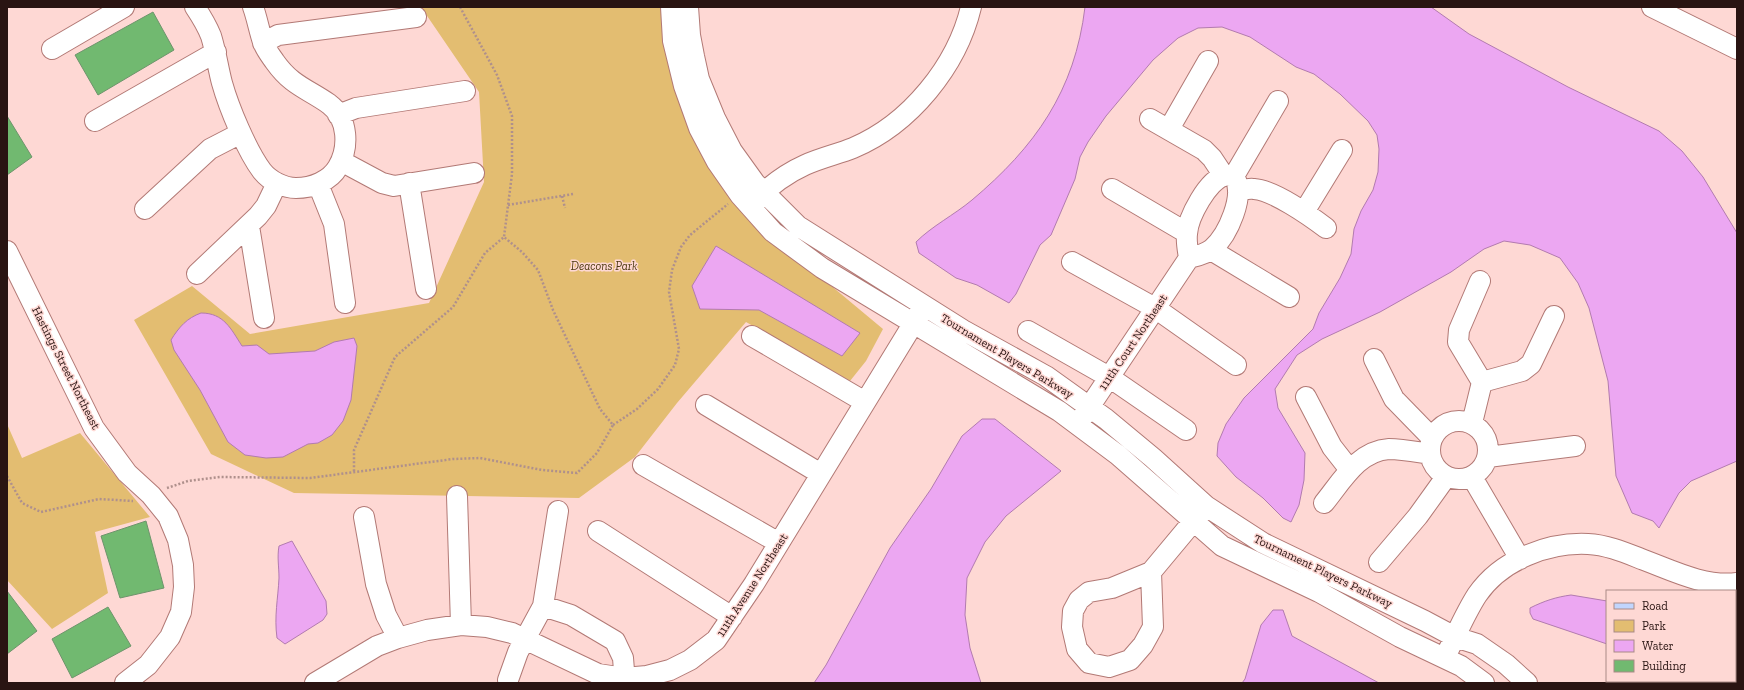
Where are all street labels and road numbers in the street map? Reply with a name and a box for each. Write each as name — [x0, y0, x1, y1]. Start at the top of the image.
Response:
street label: 111th Court Northeast — [1096, 291, 1171, 393]
street label: Hastings Street Northeast — [29, 304, 103, 432]
street label: Tournament Players Parkway — [938, 311, 1077, 402]
street label: 111th Avenue Northeast — [713, 530, 791, 639]
street label: Tournament Players Parkway — [1251, 531, 1395, 611]

